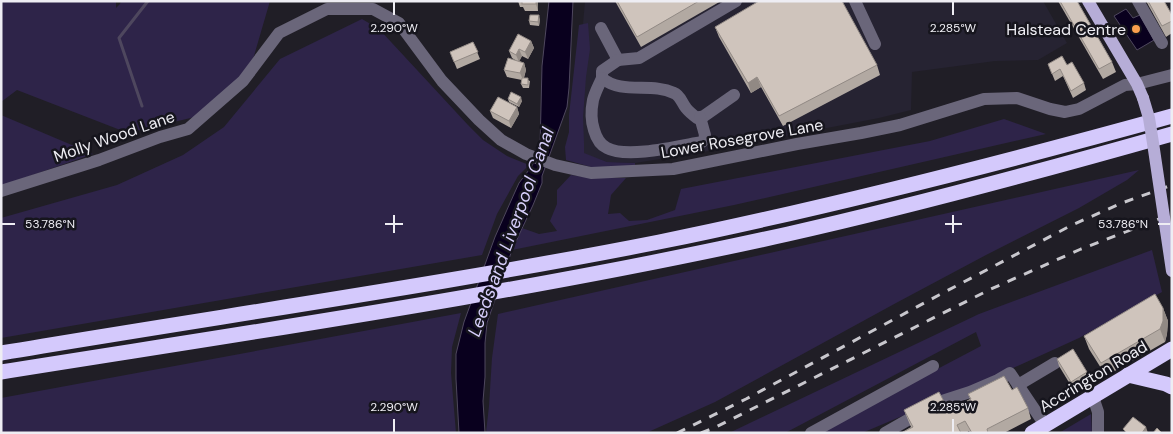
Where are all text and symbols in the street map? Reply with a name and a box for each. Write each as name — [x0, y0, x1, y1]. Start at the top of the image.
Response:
place label: Halstead Centre — [1006, 19, 1126, 40]
text: 2.290°W — [370, 20, 418, 36]
text: 2.285°W — [930, 20, 977, 36]
marker: Halstead Centre — [1130, 23, 1142, 35]
street label: Molly Wood Lane — [51, 106, 177, 167]
street label: Lower Rosegrove Lane — [659, 114, 825, 163]
water label: Leeds and Liverpool Canal — [462, 123, 560, 340]
text: 53.786°N — [25, 216, 75, 232]
text: 53.786°N — [1098, 216, 1148, 232]
street label: Accrington Road — [1035, 336, 1151, 417]
text: 2.290°W — [370, 399, 418, 415]
text: 2.285°W — [930, 399, 977, 415]

